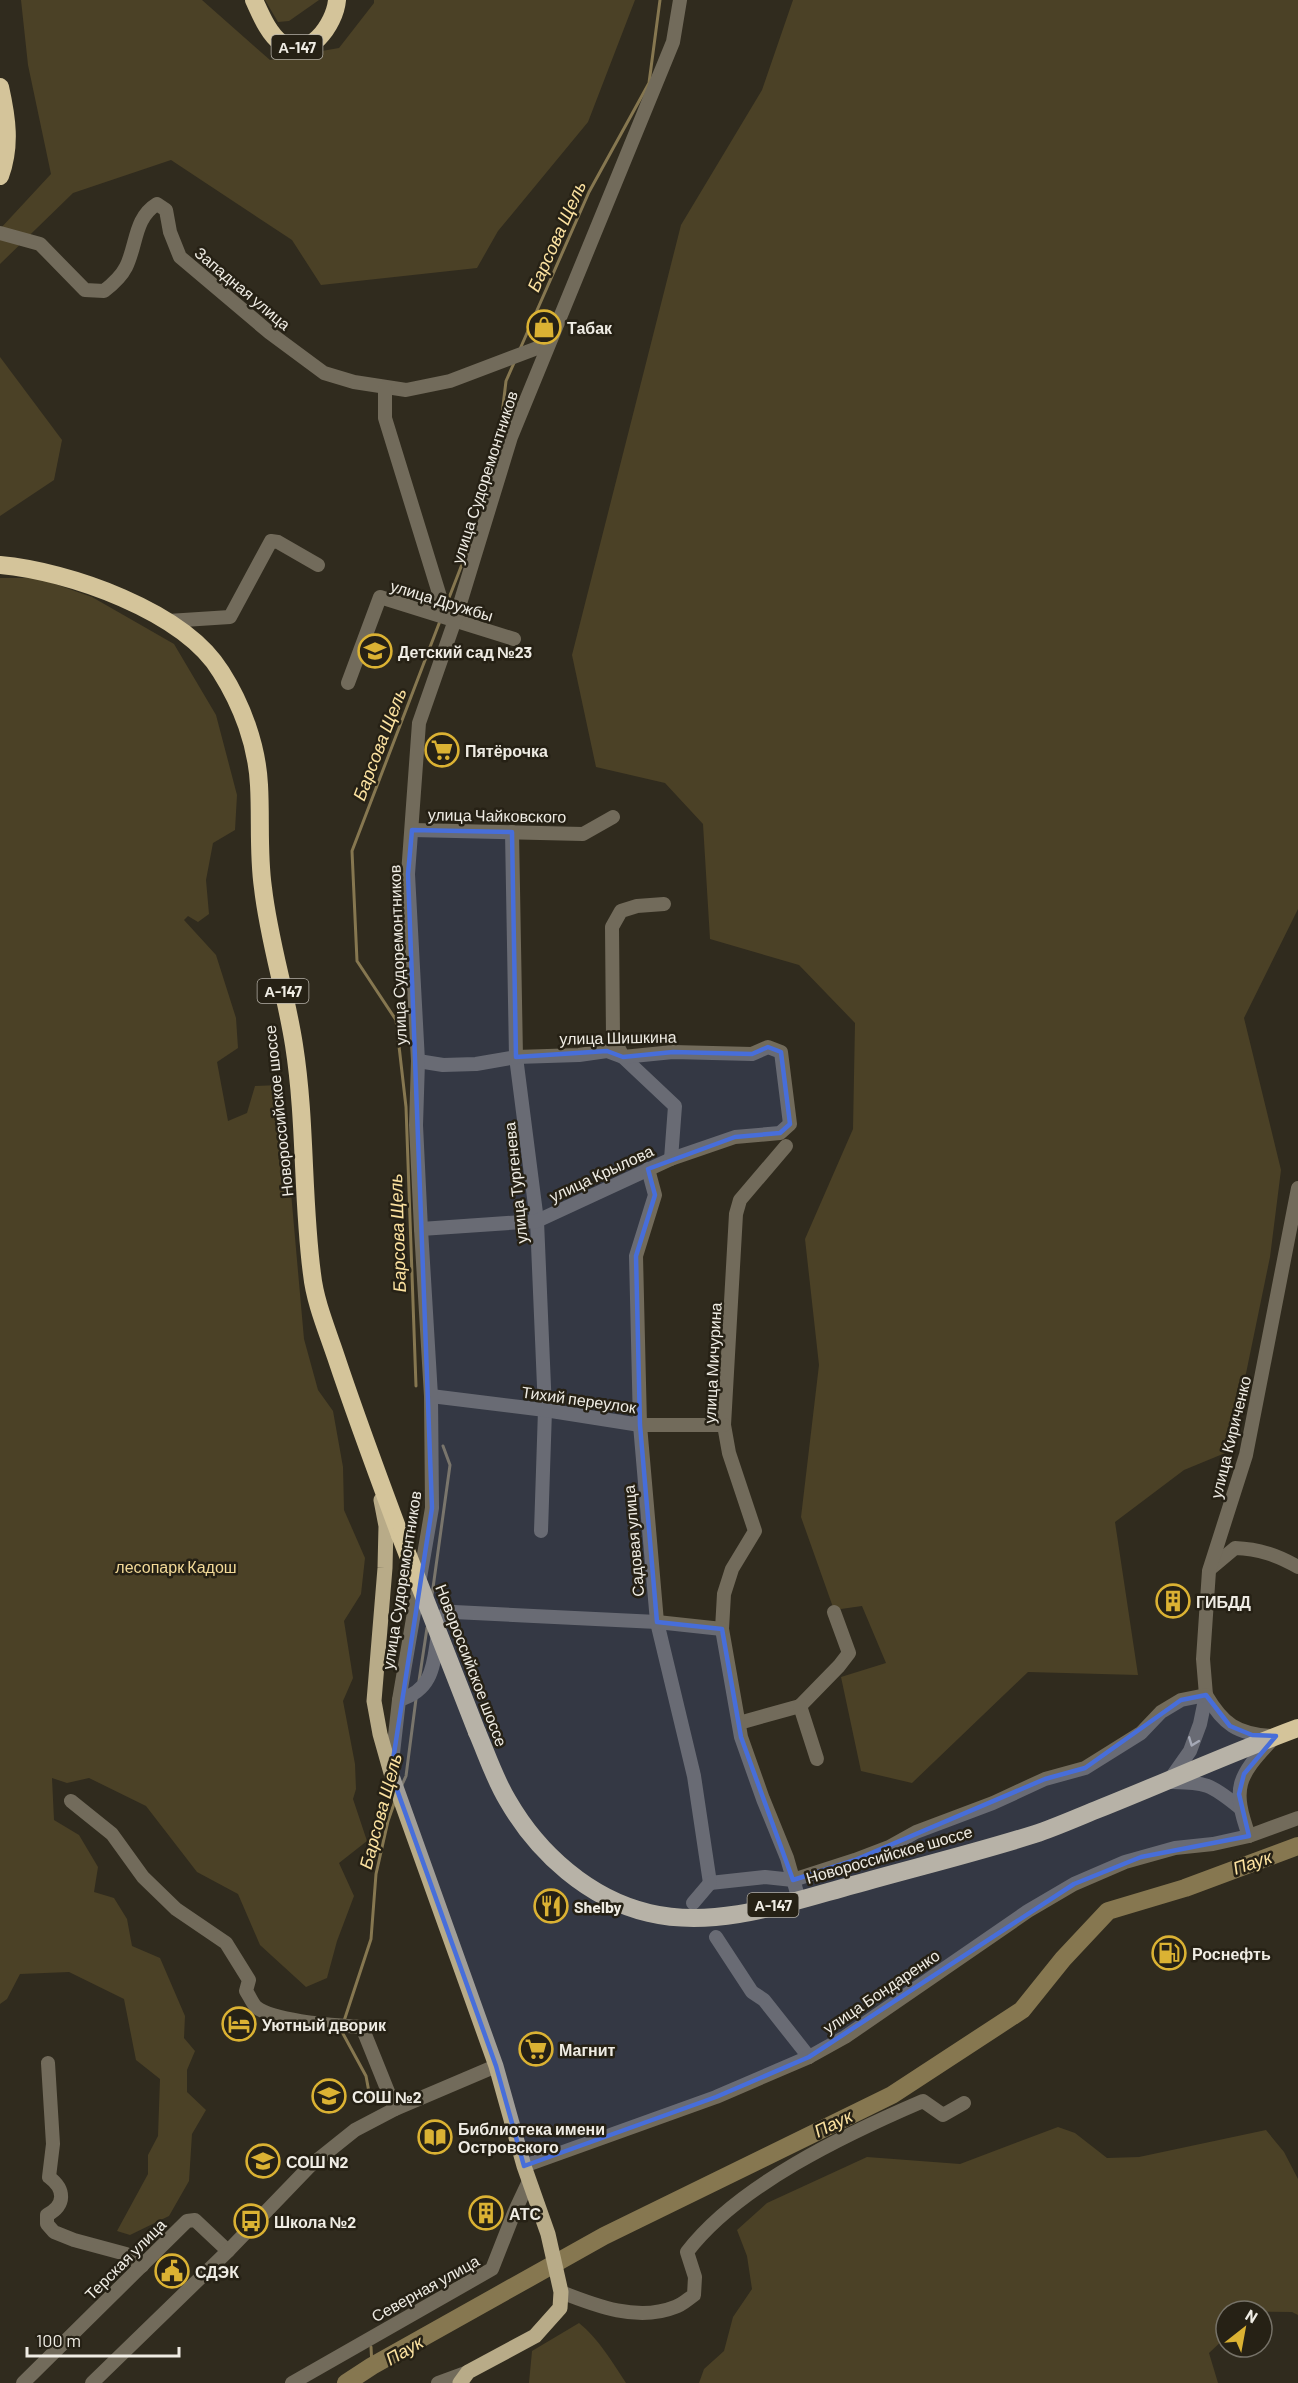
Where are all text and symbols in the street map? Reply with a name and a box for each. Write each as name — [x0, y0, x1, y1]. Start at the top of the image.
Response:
road number: А-147 — [272, 35, 322, 59]
water label: Барсова Щель — [522, 177, 590, 295]
street label: Западная улица — [191, 242, 295, 334]
shop icon: Табак — [526, 309, 562, 345]
place label: Табак — [567, 318, 613, 337]
street label: улица Судоремонтников — [447, 388, 521, 566]
street label: улица Дружбы — [388, 575, 496, 625]
school or university icon: Детский сад №23 — [357, 633, 393, 669]
place label: Детский сад №23 — [398, 642, 532, 661]
water label: Барсова Щель — [347, 684, 411, 804]
supermarket icon: Пятёрочка — [424, 732, 460, 768]
place label: Пятёрочка — [465, 741, 548, 760]
street label: улица Чайковского — [428, 804, 567, 826]
street label: улица Судоремонтников — [384, 864, 410, 1046]
road number: А-147 — [258, 979, 308, 1003]
street label: Новороссийское шоссе — [260, 1024, 296, 1198]
street label: улица Шишкина — [559, 1026, 677, 1048]
street label: улица Тургенева — [499, 1121, 531, 1245]
street label: улица Крылова — [546, 1141, 656, 1205]
water label: Барсова Щель — [384, 1173, 410, 1293]
street label: улица Мичурина — [699, 1302, 725, 1424]
street label: улица Кириченко — [1206, 1374, 1254, 1500]
street label: Тихий переулок — [521, 1382, 638, 1417]
street label: Садовая улица — [619, 1484, 647, 1598]
street label: улица Судоремонтников — [377, 1489, 425, 1671]
park label: лесопарк Кадош — [115, 1557, 237, 1576]
street label: Новороссийское шоссе — [432, 1581, 512, 1749]
building icon: ГИБДД — [1155, 1583, 1191, 1619]
place label: ГИБДД — [1196, 1592, 1251, 1611]
one-way arrow — [1188, 1736, 1200, 1747]
water label: Барсова Щель — [354, 1751, 406, 1871]
street label: Новороссийское шоссе — [804, 1821, 974, 1887]
water label: Паук — [1230, 1845, 1276, 1879]
restaurant icon: Shelby — [533, 1888, 569, 1924]
road number: А-147 — [748, 1893, 798, 1917]
place label: Shelby — [574, 1897, 622, 1916]
fuel station icon: Роснефть — [1151, 1935, 1187, 1971]
place label: Роснефть — [1192, 1944, 1271, 1963]
street label: улица Бондаренко — [819, 1945, 943, 2037]
hotel icon: Уютный дворик — [221, 2006, 257, 2042]
place label: Уютный дворик — [262, 2015, 387, 2034]
supermarket icon: Магнит — [518, 2031, 554, 2067]
place label: Магнит — [559, 2040, 616, 2059]
school or university icon: СОШ №2 — [311, 2078, 347, 2114]
place label: СОШ №2 — [352, 2087, 422, 2106]
water label: Паук — [810, 2104, 857, 2142]
library icon: Библиотека имени Островского — [417, 2119, 453, 2155]
place label: Библиотека имени Островского — [458, 2119, 605, 2156]
school or university icon: СОШ N2 — [245, 2143, 281, 2179]
place label: СОШ N2 — [286, 2152, 349, 2171]
building icon: АТС — [468, 2195, 504, 2231]
bus stop icon: Школа №2 — [233, 2203, 269, 2239]
place label: АТС — [509, 2204, 542, 2223]
place label: Школа №2 — [274, 2212, 356, 2231]
street label: Терская улица — [81, 2214, 170, 2303]
street label: Северная улица — [368, 2251, 482, 2325]
public building icon: СДЭК — [154, 2253, 190, 2289]
place label: СДЭК — [195, 2262, 239, 2281]
north arrow — [1214, 2299, 1274, 2359]
text: N — [1243, 2305, 1261, 2327]
scale bar — [27, 2320, 178, 2358]
text: 100 m — [36, 2329, 81, 2351]
water label: Паук — [381, 2330, 428, 2370]

